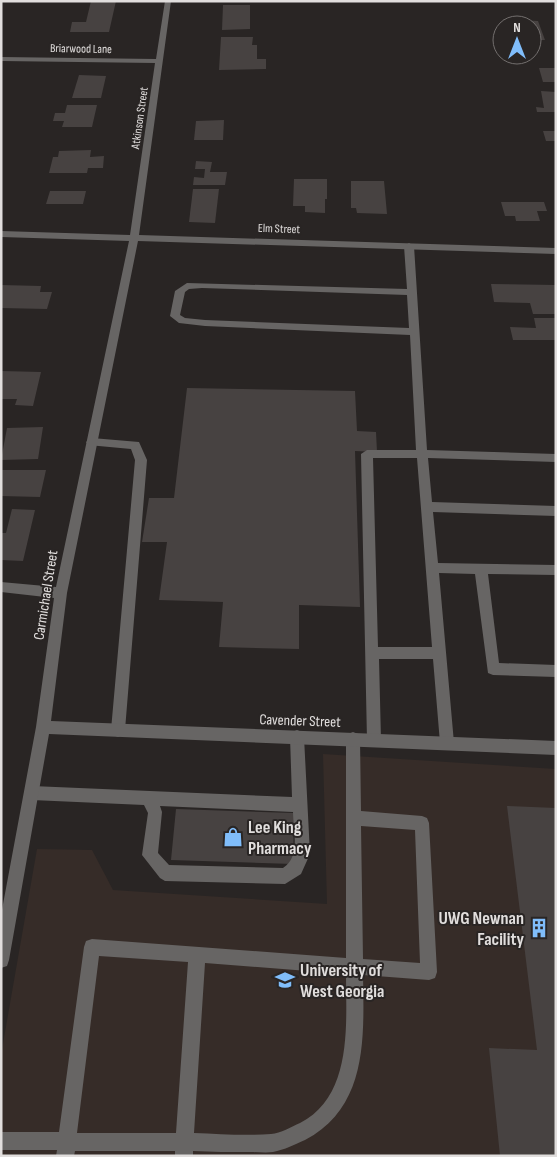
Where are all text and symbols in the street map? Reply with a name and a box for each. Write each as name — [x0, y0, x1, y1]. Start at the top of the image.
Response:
north arrow — [492, 15, 542, 65]
text: N — [513, 19, 521, 36]
street label: Briarwood Lane — [50, 41, 112, 57]
street label: Atkinson Street — [128, 86, 152, 151]
street label: Elm Street — [258, 221, 301, 237]
street label: Carmichael Street — [30, 548, 63, 641]
street label: Cavender Street — [259, 710, 341, 732]
place label: Lee King Pharmacy — [248, 817, 312, 859]
shop icon: Lee King Pharmacy — [222, 826, 244, 848]
place label: UWG Newnan Facility — [438, 908, 525, 950]
building icon: UWG Newnan Facility — [528, 917, 550, 939]
place label: University of West Georgia — [300, 960, 384, 1002]
school or university icon: University of West Georgia — [274, 969, 296, 991]

